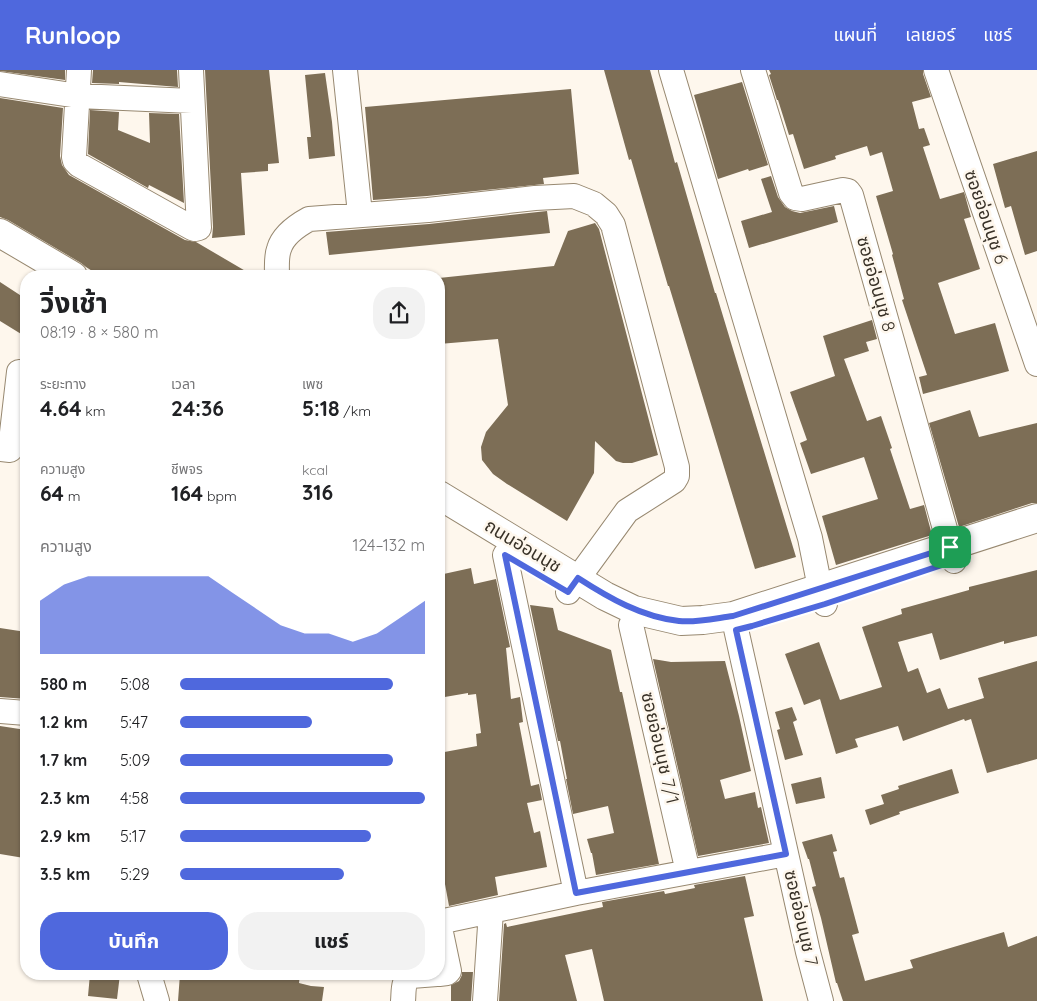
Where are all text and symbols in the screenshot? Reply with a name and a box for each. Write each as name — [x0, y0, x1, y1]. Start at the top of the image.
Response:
text: Runloop — [25, 20, 121, 50]
text: แผนที่ — [833, 23, 877, 46]
text: เลเยอร์ — [905, 23, 955, 46]
text: แชร์ — [983, 23, 1012, 46]
street label: ซอยอ่อนนุช 6 — [960, 167, 1013, 267]
street label: ซอยอ่อนนุช 8 — [852, 233, 901, 334]
text: วิ่งเช้า — [40, 285, 108, 320]
button: share — [373, 287, 425, 339]
text: 08:19 · 8 × 580 m — [40, 322, 158, 342]
text: ระยะทาง — [40, 375, 86, 393]
text: เวลา — [171, 375, 196, 393]
text: เพซ — [302, 375, 323, 393]
text: 4.64 — [40, 395, 82, 421]
text: 24:36 — [171, 395, 224, 421]
text: 5:18 — [302, 395, 340, 421]
text: km — [82, 402, 106, 420]
text: /km — [340, 402, 371, 420]
text: ความสูง — [40, 460, 85, 478]
text: ชีพจร — [171, 460, 203, 478]
text: kcal — [302, 461, 328, 479]
text: 316 — [302, 479, 333, 505]
text: 64 — [40, 480, 64, 506]
text: 164 — [171, 480, 203, 506]
text: m — [64, 487, 81, 505]
text: bpm — [203, 487, 237, 505]
street label: ถนนอ่อนนุช — [481, 514, 566, 577]
pin — [929, 526, 971, 568]
icon: arrive — [936, 533, 964, 561]
text: 124–132 m — [352, 535, 425, 555]
text: ความสูง — [40, 536, 92, 556]
text: 580 m — [40, 674, 87, 694]
text: 5:08 — [120, 674, 150, 694]
street label: ซอยอ่อนนุช 7/1 — [636, 690, 685, 806]
text: 1.2 km — [40, 712, 88, 732]
text: 5:47 — [120, 712, 148, 732]
text: 1.7 km — [40, 750, 87, 770]
text: 5:09 — [120, 750, 150, 770]
text: 2.3 km — [40, 788, 90, 808]
text: 4:58 — [120, 788, 149, 808]
text: 2.9 km — [40, 826, 91, 846]
text: 5:17 — [120, 826, 146, 846]
text: 3.5 km — [40, 864, 90, 884]
text: 5:29 — [120, 864, 150, 884]
street label: ซอยอ่อนนุช 7 — [779, 868, 824, 968]
button: บันทึก — [40, 912, 228, 970]
button: แชร์ — [238, 912, 425, 970]

